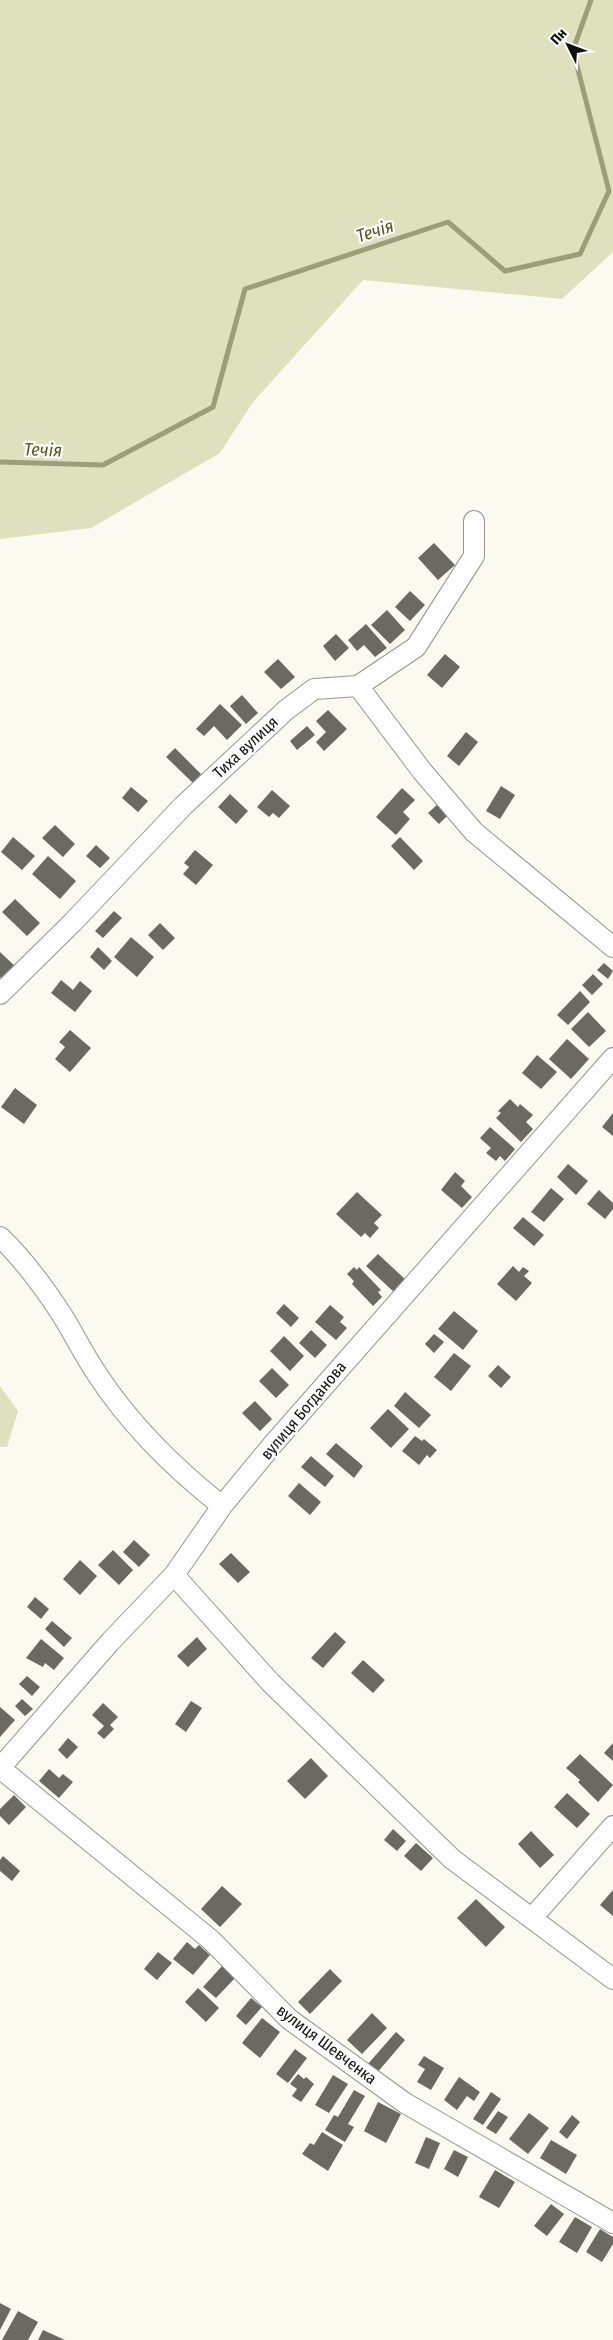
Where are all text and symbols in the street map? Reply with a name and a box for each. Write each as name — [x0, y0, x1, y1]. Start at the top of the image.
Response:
north arrow — [543, 20, 593, 70]
text: Пн — [547, 25, 570, 48]
water label: Течія — [353, 215, 397, 247]
water label: Течія — [24, 438, 63, 462]
street label: Тиха вулиця — [209, 712, 282, 782]
street label: вулиця Богданова — [257, 1357, 350, 1463]
street label: вулиця Шевченка — [273, 2001, 380, 2088]

